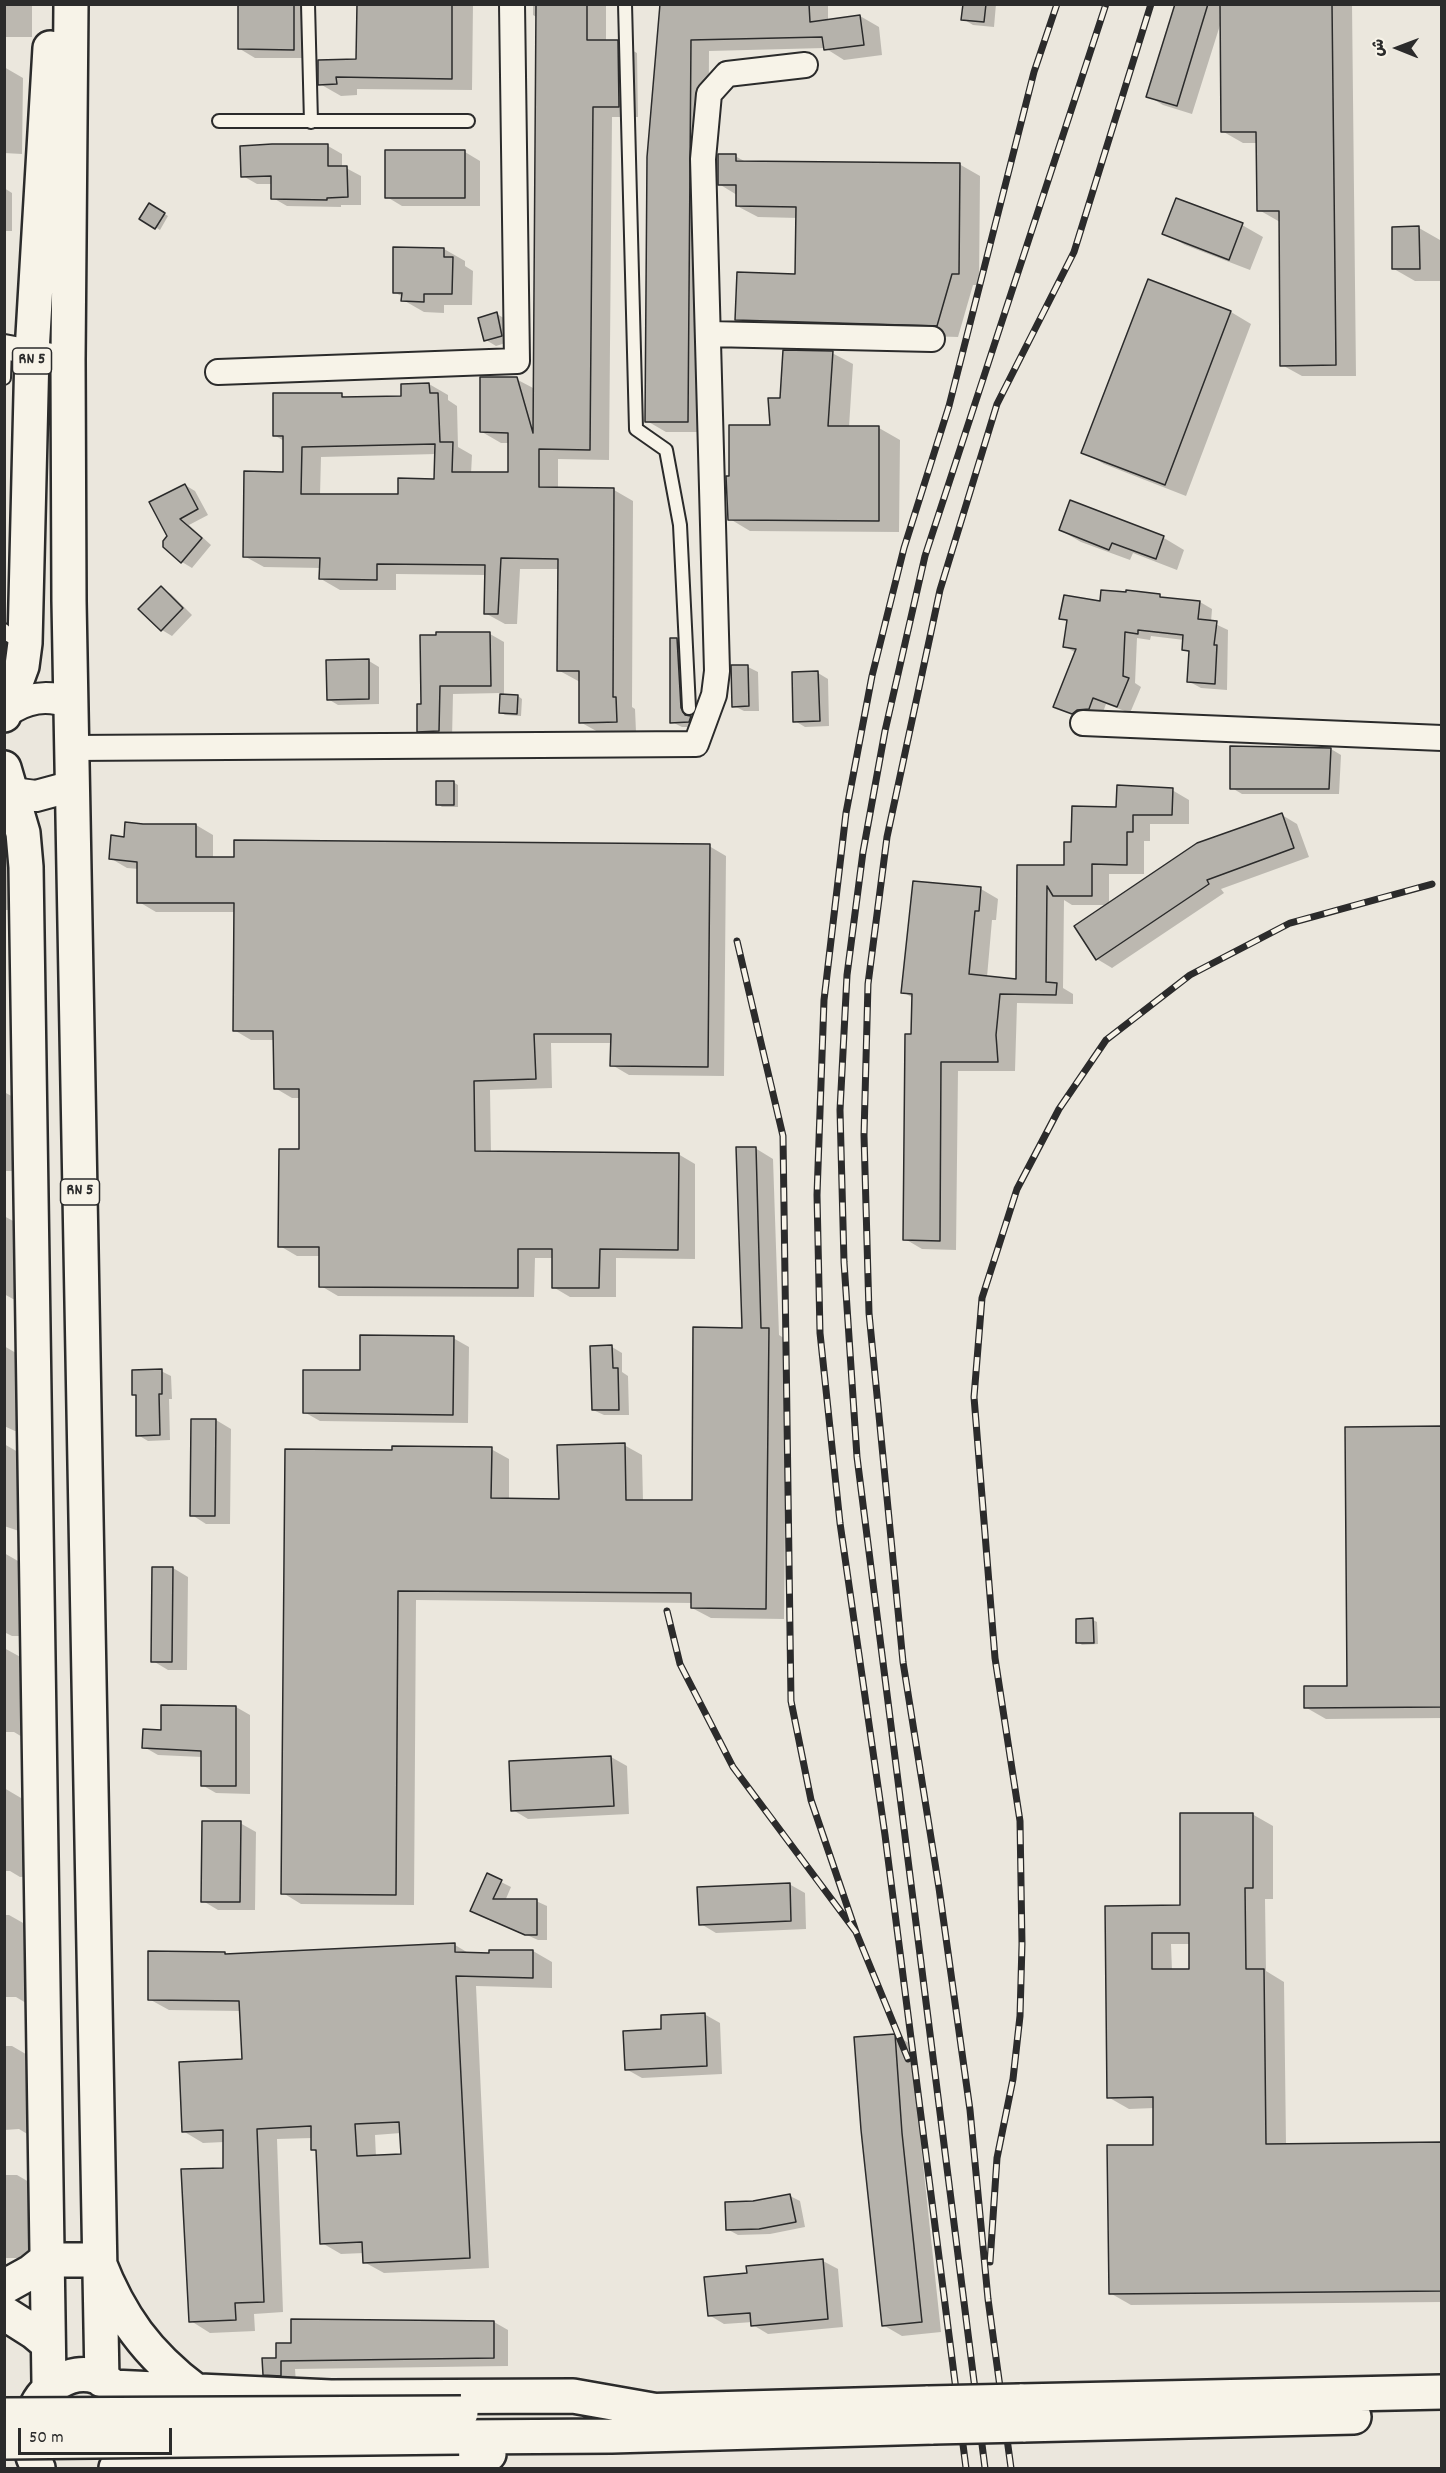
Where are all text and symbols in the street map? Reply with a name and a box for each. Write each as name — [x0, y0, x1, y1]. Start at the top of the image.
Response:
north arrow — [1368, 18, 1428, 78]
text: ش — [1368, 39, 1391, 57]
road number: RN 5 — [12, 348, 51, 374]
road number: RN 5 — [60, 1179, 100, 1205]
scale bar — [21, 2416, 176, 2454]
text: 50 m — [29, 2426, 64, 2451]

